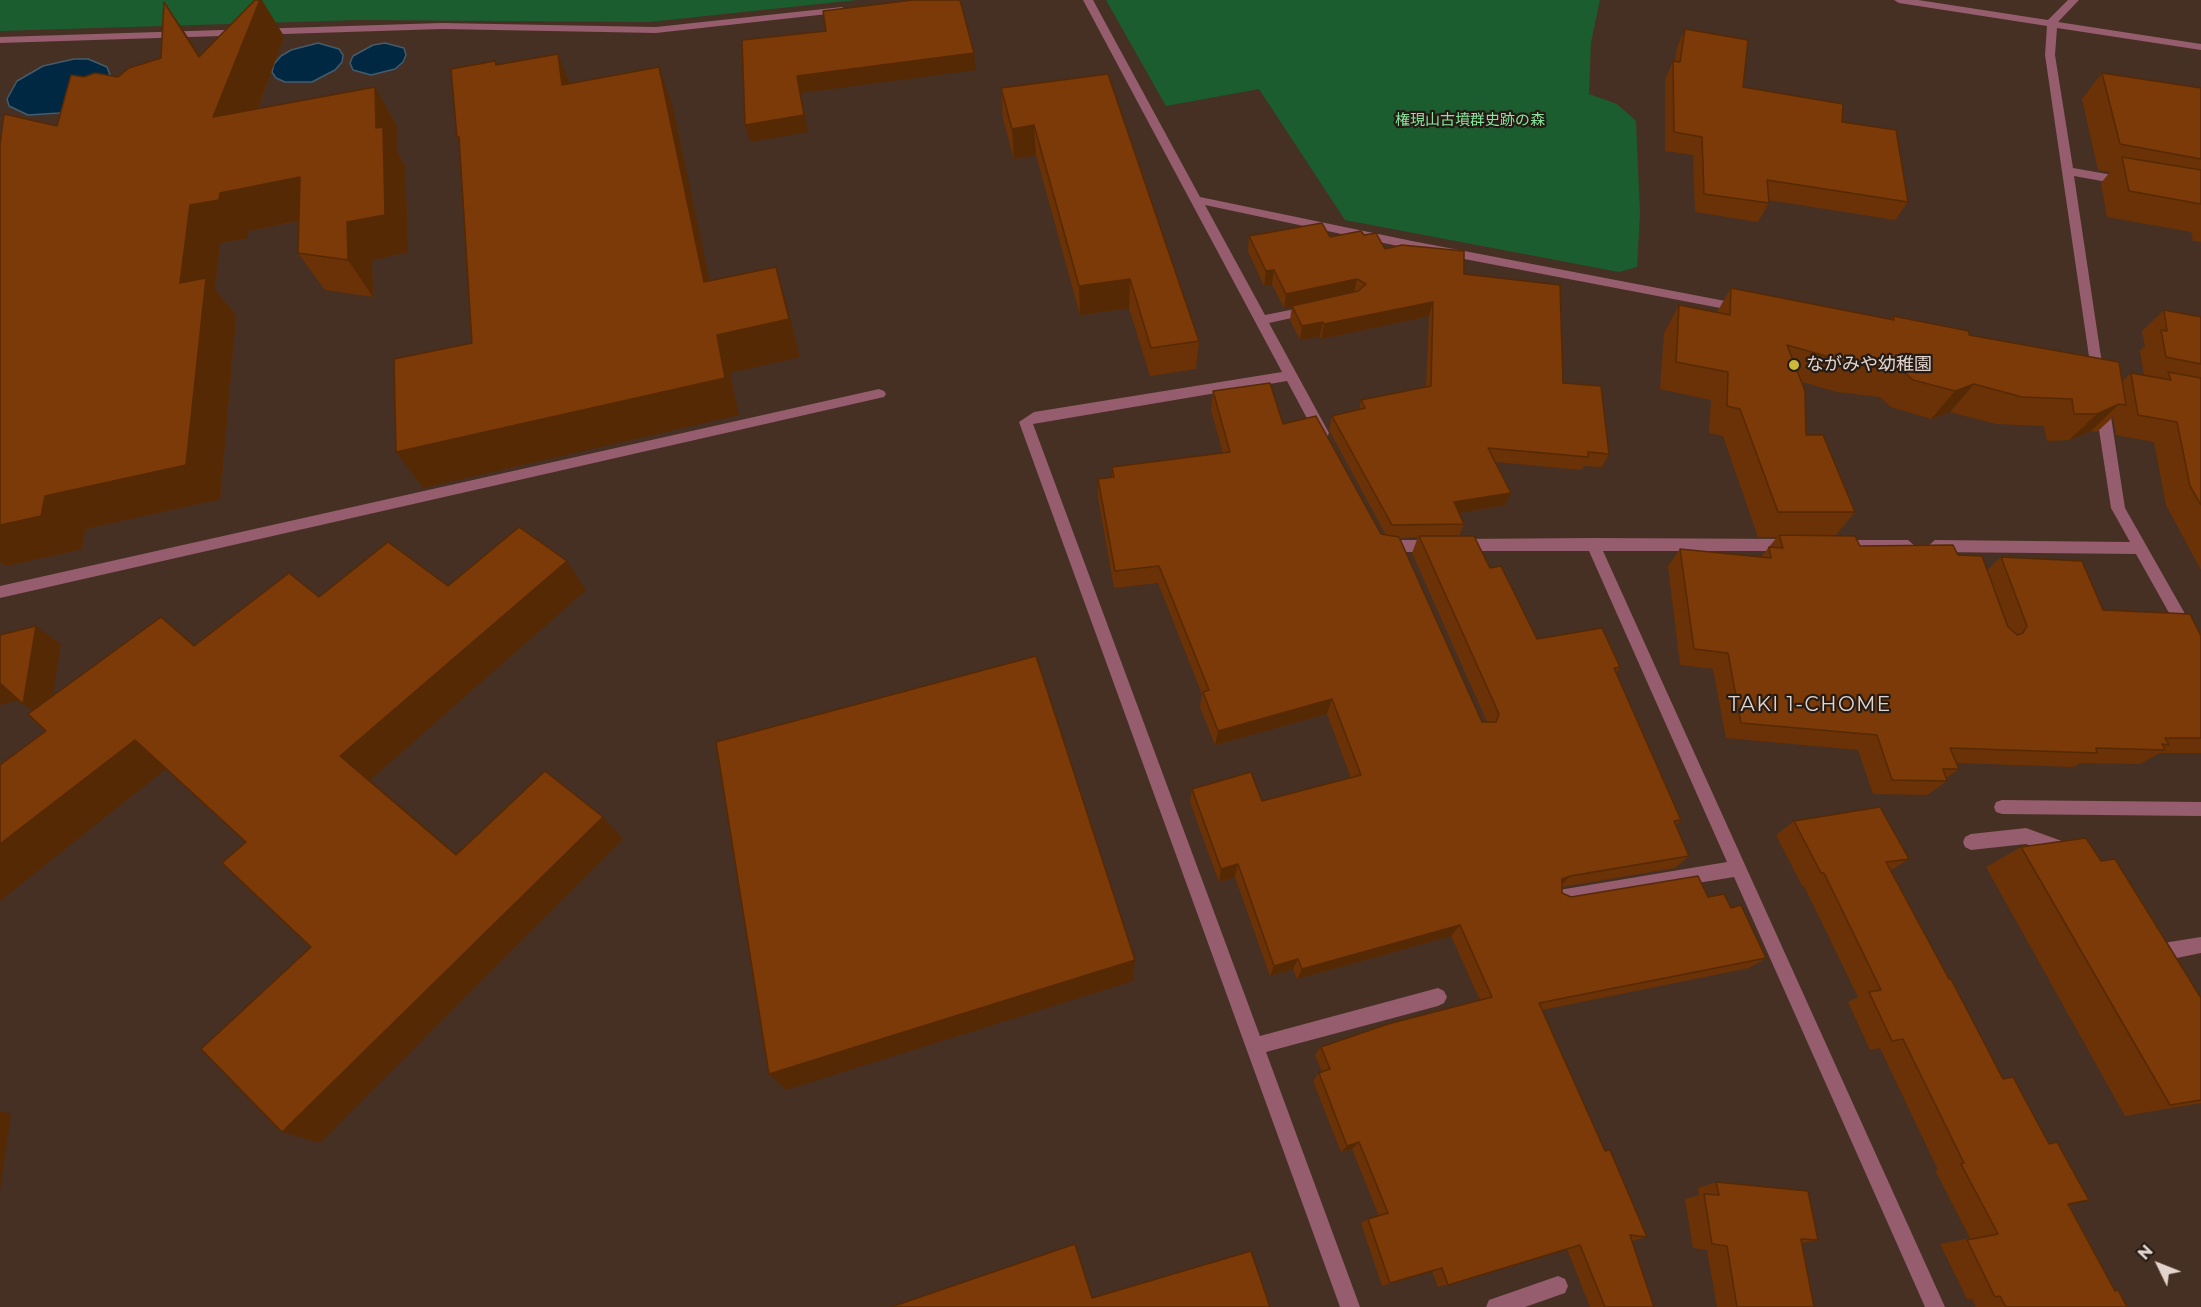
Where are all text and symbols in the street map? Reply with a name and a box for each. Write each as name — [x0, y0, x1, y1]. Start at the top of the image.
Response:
park label: 権現山古墳群史跡の森 — [1395, 112, 1545, 130]
place label: ながみや幼稚園 — [1806, 354, 1932, 376]
marker: ながみや幼稚園 — [1787, 358, 1801, 372]
district label: TAKI 1-CHOME — [1728, 693, 1892, 717]
north arrow — [2129, 1235, 2189, 1295]
text: N — [2134, 1241, 2157, 1264]

